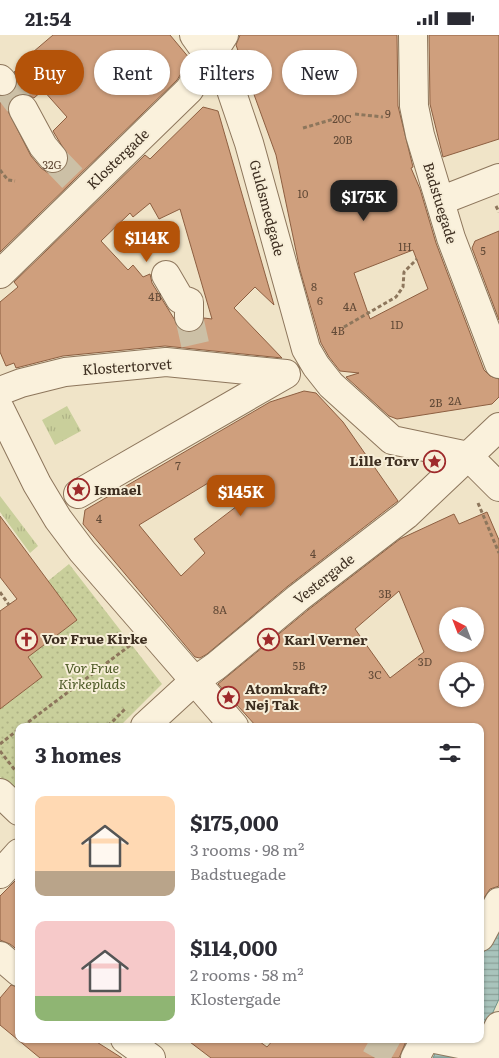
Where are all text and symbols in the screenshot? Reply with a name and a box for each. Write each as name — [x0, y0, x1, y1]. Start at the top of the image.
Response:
text: 21:54 — [25, 4, 71, 32]
chip: Buy — [15, 50, 84, 95]
chip: Rent — [94, 50, 170, 95]
chip: Filters — [180, 50, 272, 95]
chip: New — [282, 50, 357, 95]
house number: 9 — [385, 105, 391, 121]
house number: 20C — [332, 110, 352, 126]
street label: Klostergade — [82, 123, 153, 193]
house number: 20B — [333, 131, 353, 147]
house number: 32G — [42, 156, 62, 172]
street label: Guldsmedgade — [245, 157, 290, 258]
street label: Badstuegade — [419, 160, 463, 246]
pin: $175K — [329, 179, 399, 222]
text: $175K — [341, 184, 387, 208]
house number: 10 — [298, 185, 308, 201]
pin: $114K — [112, 221, 182, 263]
text: $114K — [125, 225, 169, 249]
house number: 1H — [398, 238, 412, 254]
house number: 5 — [480, 242, 486, 258]
house number: 8 — [311, 278, 317, 294]
house number: 4B — [148, 288, 162, 304]
house number: 6 — [317, 292, 323, 308]
house number: 4A — [343, 298, 357, 314]
house number: 1D — [391, 316, 403, 332]
house number: 4B — [331, 322, 345, 338]
street label: Klostertorvet — [82, 353, 173, 379]
house number: 2A — [448, 392, 462, 408]
house number: 2B — [430, 394, 442, 410]
place icon: Lille Torv — [423, 449, 447, 473]
place label: Lille Torv — [349, 450, 419, 470]
house number: 7 — [175, 457, 181, 473]
pin: $145K — [206, 475, 276, 517]
place icon: Ismael — [66, 478, 90, 502]
place label: Ismael — [94, 479, 142, 499]
text: $145K — [218, 479, 264, 503]
house number: 4 — [96, 510, 102, 526]
house number: 4 — [310, 545, 316, 561]
street label: Vestergade — [289, 548, 358, 608]
house number: 3B — [378, 585, 392, 601]
house number: 8A — [213, 601, 227, 617]
north arrow — [439, 607, 484, 653]
map controls — [439, 607, 484, 707]
church icon: Vor Frue Kirke — [14, 627, 38, 651]
place label: Vor Frue Kirke — [42, 628, 147, 648]
place icon: Karl Verner — [256, 628, 280, 652]
place label: Karl Verner — [284, 629, 368, 649]
house number: 3D — [418, 653, 432, 669]
park label: Vor Frue Kirkeplads — [58, 657, 126, 693]
house number: 5B — [293, 657, 305, 673]
button: locate — [439, 662, 484, 707]
house number: 3C — [368, 666, 382, 682]
place label: Atomkraft? Nej Tak — [245, 678, 328, 714]
place icon: Atomkraft? Nej Tak — [217, 685, 241, 709]
text: 3 homes — [35, 738, 121, 769]
icon: filters — [436, 739, 464, 767]
text: $175,000 — [190, 806, 279, 837]
icon: home — [75, 816, 135, 876]
text: 3 rooms · 98 m² — [190, 837, 304, 861]
text: Badstuegade — [190, 861, 286, 885]
text: $114,000 — [190, 931, 277, 962]
icon: home — [75, 941, 135, 1001]
text: 2 rooms · 58 m² — [190, 962, 304, 986]
text: Klostergade — [190, 986, 281, 1010]

